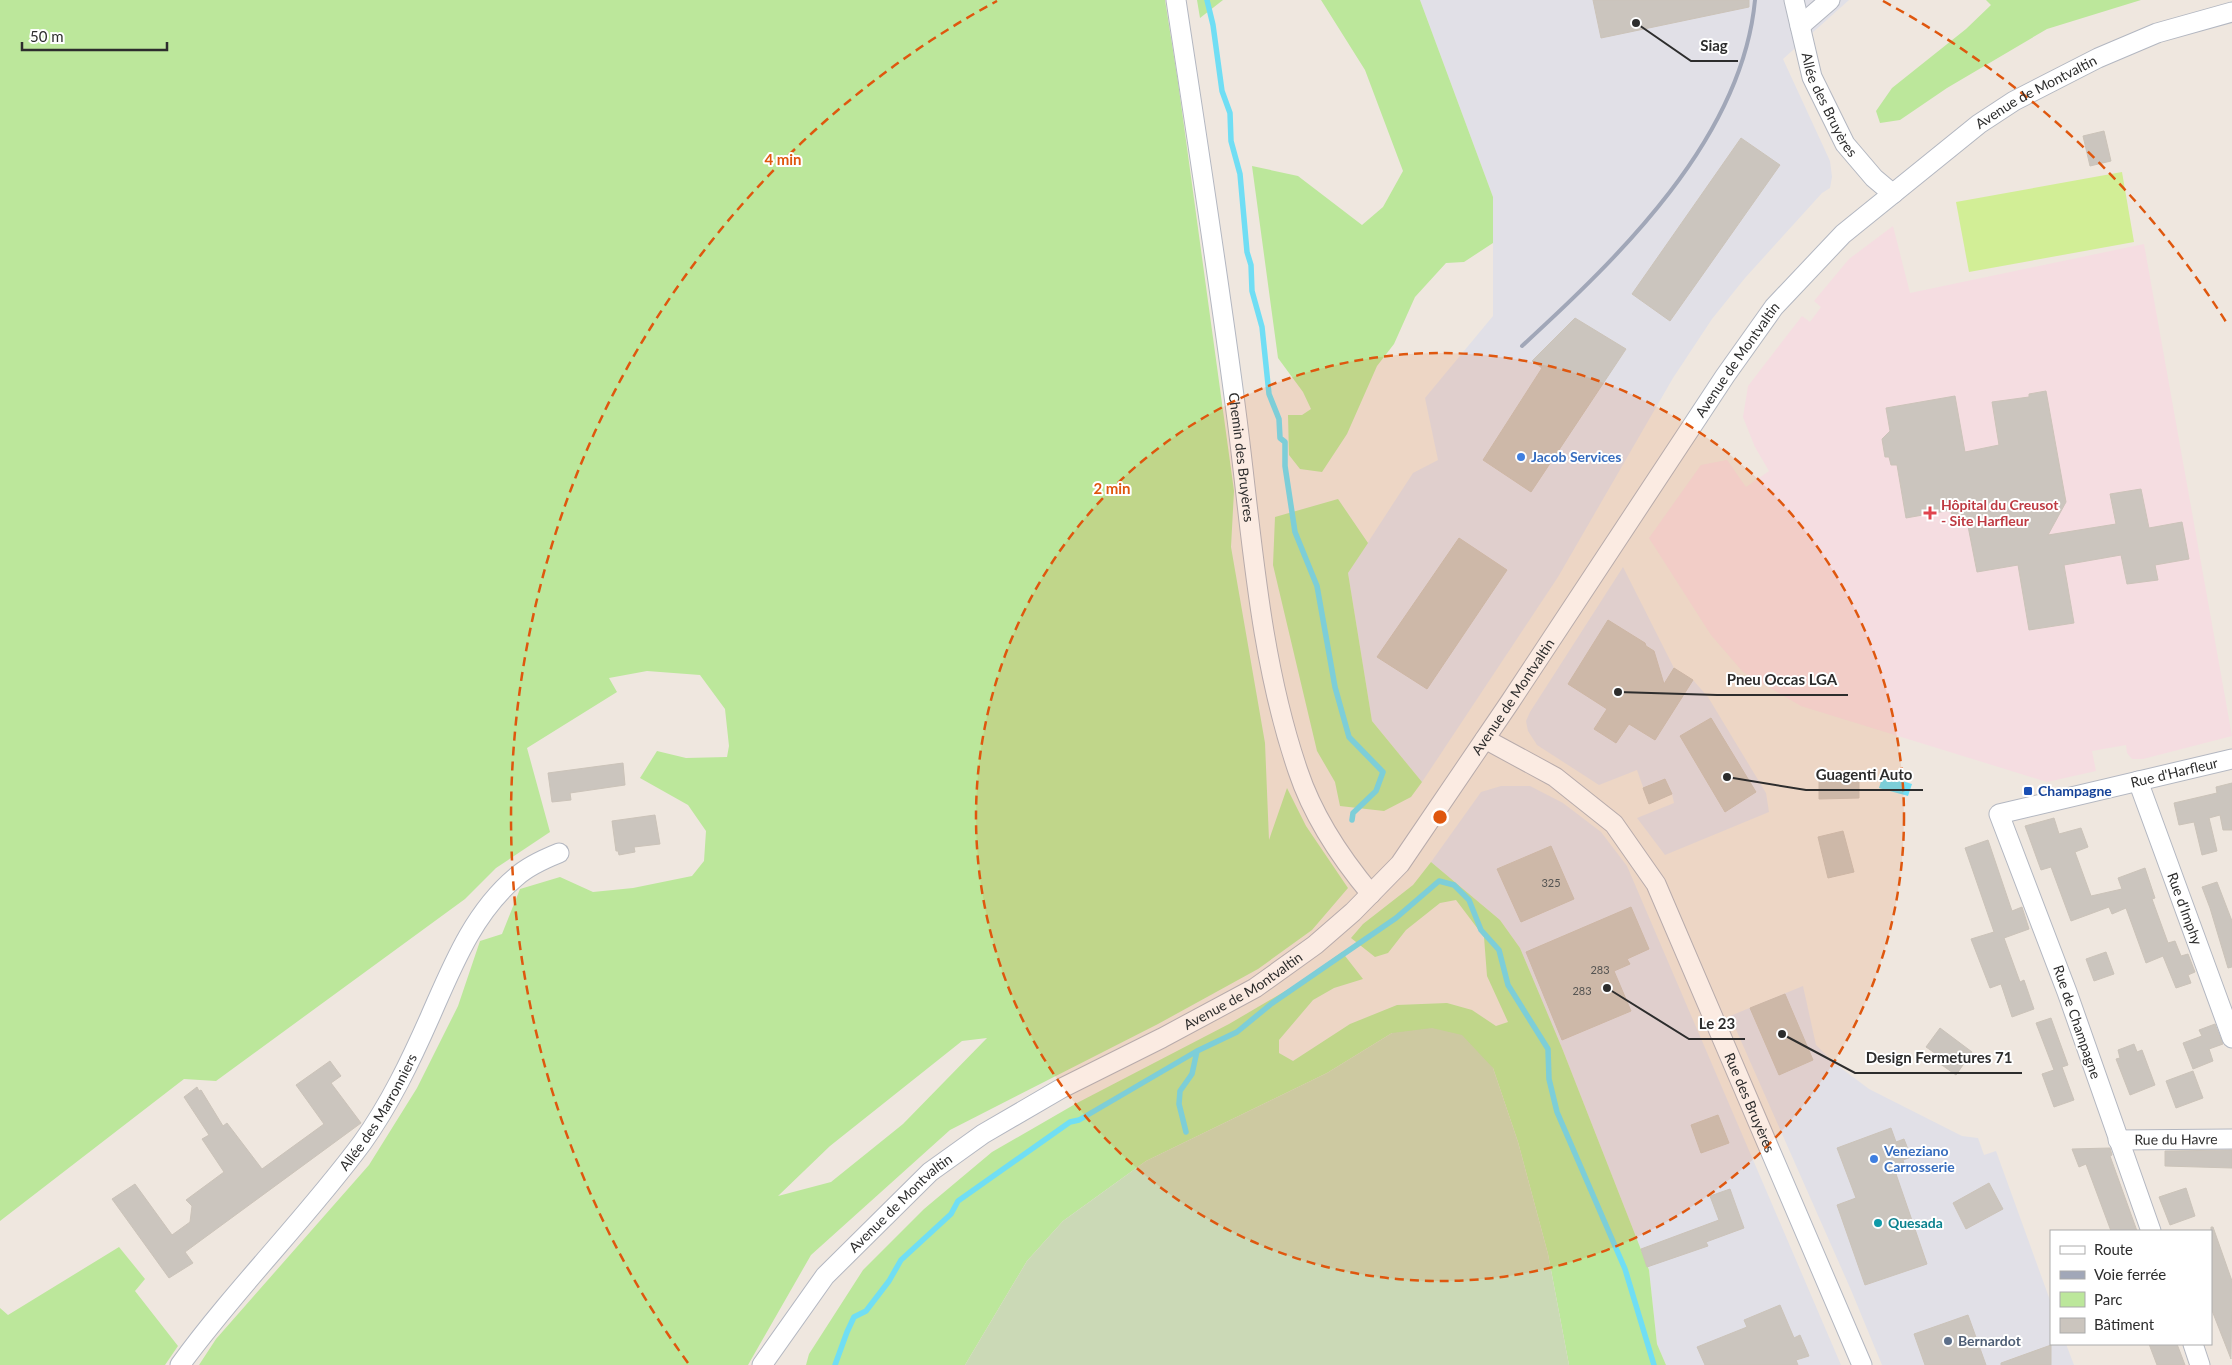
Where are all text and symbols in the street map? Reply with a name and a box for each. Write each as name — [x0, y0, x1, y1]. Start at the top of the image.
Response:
scale bar — [22, 20, 168, 52]
text: 50 m — [30, 27, 64, 45]
callout: Siag — [1691, 31, 1738, 61]
text: Siag — [1700, 36, 1728, 54]
street label: Allée des Bruyères — [1799, 51, 1861, 160]
street label: Avenue de Montvaltin — [1972, 51, 2099, 132]
text: 4 min — [764, 150, 802, 168]
street label: Avenue de Montvaltin — [1691, 298, 1783, 420]
street label: Chemin des Bruyères — [1226, 391, 1258, 523]
place label: Jacob Services — [1531, 448, 1621, 465]
marker: Jacob Services — [1515, 451, 1527, 463]
text: 2 min — [1093, 479, 1131, 497]
place label: Hôpital du Creusot - Site Harfleur — [1941, 496, 2059, 529]
marker: Hôpital du Creusot - Site Harfleur — [1923, 506, 1937, 520]
street label: Avenue de Montvaltin — [1468, 635, 1557, 758]
callout: Pneu Occas LGA — [1717, 665, 1848, 695]
text: Pneu Occas LGA — [1727, 670, 1838, 688]
street label: Rue d'Harfleur — [2129, 754, 2220, 791]
callout: Guagenti Auto — [1806, 760, 1923, 790]
text: Guagenti Auto — [1816, 765, 1913, 783]
place label: Champagne — [2038, 782, 2112, 799]
marker: Champagne — [2022, 785, 2034, 797]
centre of rings — [1431, 808, 1449, 826]
street label: Rue d'Imphy — [2164, 870, 2207, 948]
house number: 325 — [1541, 876, 1561, 889]
street label: Avenue de Montvaltin — [1180, 948, 1305, 1033]
house number: 283 — [1590, 963, 1610, 976]
street label: Rue de Champagne — [2050, 963, 2105, 1081]
house number: 283 — [1572, 984, 1592, 997]
callout: Le 23 — [1689, 1009, 1745, 1039]
text: Le 23 — [1699, 1014, 1735, 1032]
callout: Design Fermetures 71 — [1855, 1043, 2022, 1073]
text: Design Fermetures 71 — [1866, 1048, 2012, 1066]
street label: Rue des Bruyères — [1721, 1050, 1779, 1155]
street label: Allée des Marronniers — [335, 1051, 420, 1174]
street label: Rue du Havre — [2134, 1130, 2218, 1148]
place label: Veneziano Carrosserie — [1883, 1142, 1955, 1175]
street label: Avenue de Montvaltin — [845, 1150, 955, 1256]
marker: Veneziano Carrosserie — [1868, 1153, 1880, 1165]
place label: Quesada — [1888, 1214, 1943, 1231]
marker: Quesada — [1872, 1217, 1884, 1229]
legend — [2050, 1230, 2212, 1345]
text: Route — [2094, 1240, 2133, 1258]
text: Voie ferrée — [2094, 1265, 2166, 1283]
text: Parc — [2094, 1290, 2123, 1308]
text: Bâtiment — [2094, 1315, 2155, 1333]
place label: Bernardot — [1958, 1332, 2022, 1349]
marker: Bernardot — [1942, 1335, 1954, 1347]

